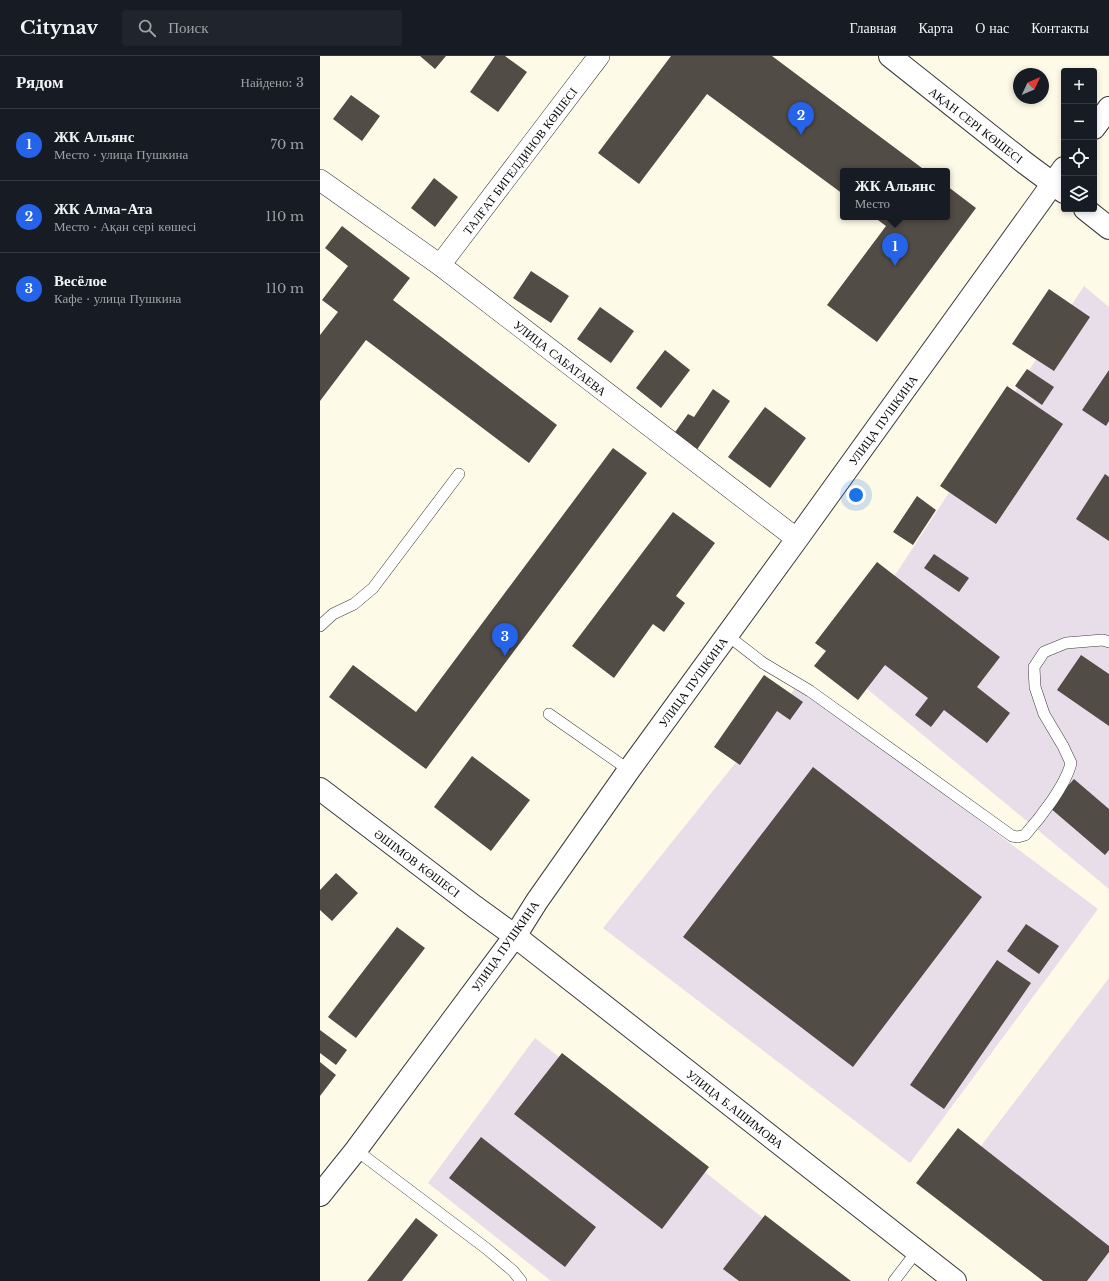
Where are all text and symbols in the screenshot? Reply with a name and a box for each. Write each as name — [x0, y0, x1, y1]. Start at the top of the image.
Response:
search box — [122, 10, 402, 46]
text: Citynav — [20, 16, 98, 39]
icon: search — [136, 17, 158, 39]
text: Поиск — [168, 18, 208, 37]
text: Главная — [849, 19, 896, 37]
text: Карта — [918, 19, 953, 37]
text: О нас — [975, 19, 1009, 37]
text: Контакты — [1031, 19, 1089, 37]
north arrow — [1013, 68, 1049, 104]
map controls — [1061, 68, 1097, 212]
button: + — [1061, 68, 1097, 104]
text: Рядом — [16, 72, 64, 93]
text: Найдено: 3 — [241, 74, 304, 91]
street label: ТАЛҒАТ БИГЕЛДИНОВ КӨШЕСІ — [460, 84, 580, 238]
street label: АҚАН СЕРІ КӨШЕСІ — [926, 84, 1026, 166]
pin: 2 — [788, 102, 814, 135]
button: − — [1061, 104, 1097, 140]
text: ЖК Альянс — [54, 127, 134, 146]
text: 1 — [26, 136, 32, 153]
text: 70 m — [271, 136, 304, 153]
button: locate — [1061, 140, 1097, 176]
text: Место · улица Пушкина — [54, 146, 188, 163]
popup — [840, 168, 950, 220]
text: ЖК Альянс — [855, 176, 935, 195]
button: layers — [1061, 176, 1097, 212]
text: Место — [855, 195, 890, 212]
text: ЖК Алма-Ата — [54, 199, 153, 218]
text: 2 — [25, 208, 33, 225]
text: 110 m — [265, 208, 304, 225]
text: Место · Ақан сері көшесі — [54, 218, 196, 235]
pin: 1 — [882, 233, 908, 266]
text: Весёлое — [54, 271, 107, 290]
text: 3 — [25, 280, 33, 297]
text: 110 m — [265, 280, 304, 297]
text: Кафе · улица Пушкина — [54, 290, 181, 307]
street label: УЛИЦА САБАТАЕВА — [511, 317, 610, 399]
street label: УЛИЦА ПУШКИНА — [845, 372, 921, 468]
your location — [846, 485, 866, 505]
pin: 3 — [492, 623, 518, 656]
street label: УЛИЦА ПУШКИНА — [655, 634, 731, 730]
street label: ӘШІМОВ КӨШЕСІ — [371, 826, 463, 900]
street label: УЛИЦА ПУШКИНА — [468, 897, 542, 995]
street label: УЛИЦА Б.АШИМОВА — [683, 1066, 787, 1152]

